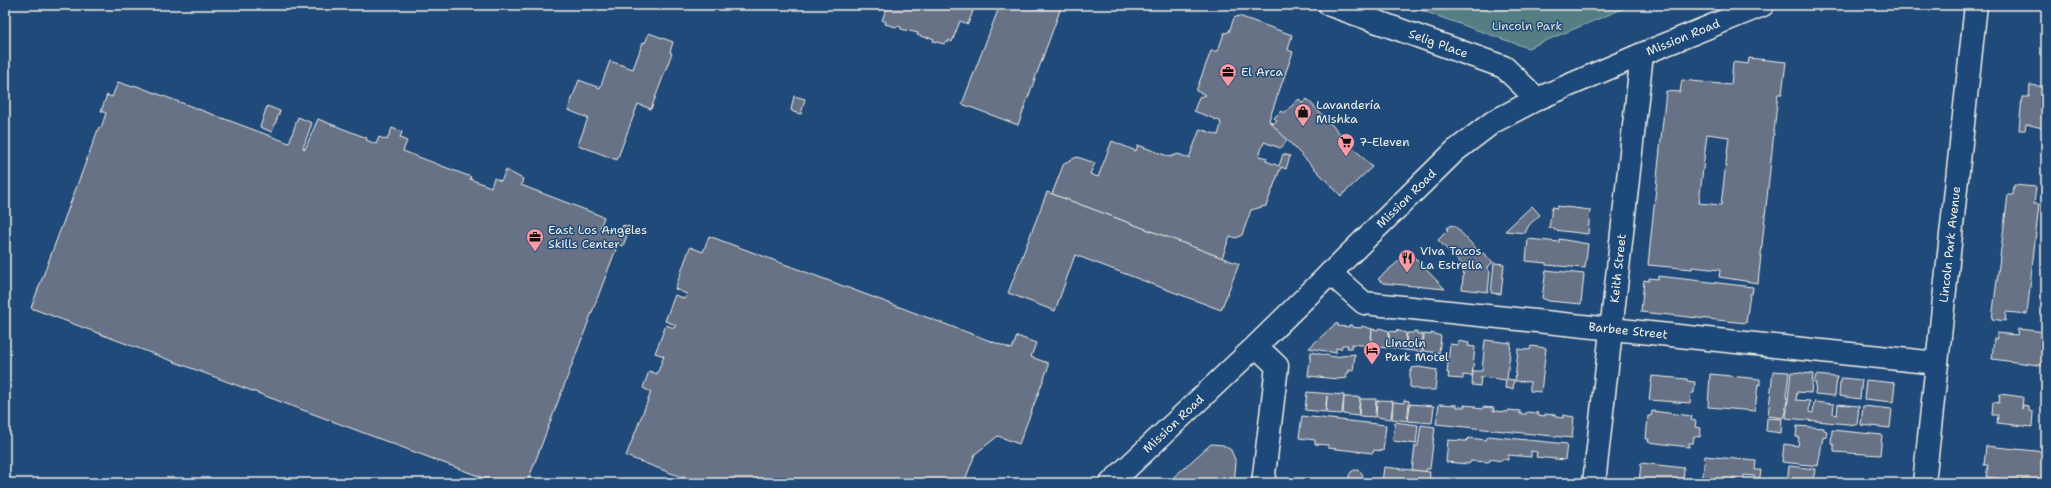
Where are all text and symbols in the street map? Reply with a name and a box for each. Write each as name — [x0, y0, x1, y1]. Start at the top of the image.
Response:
street label: Mission Road — [1644, 15, 1723, 59]
park label: Lincoln Park — [1492, 18, 1562, 34]
street label: Selig Place — [1406, 26, 1470, 62]
office icon: El Arca — [1218, 62, 1238, 87]
place label: El Arca — [1241, 64, 1283, 80]
place label: Lavandería Mishka — [1316, 97, 1381, 127]
shop icon: Lavandería Mishka — [1293, 102, 1313, 127]
supermarket icon: 7-Eleven — [1336, 132, 1356, 157]
place label: 7-Eleven — [1359, 134, 1410, 150]
street label: Mission Road — [1373, 165, 1440, 232]
street label: Lincoln Park Avenue — [1936, 185, 1964, 303]
place label: East Los Angeles Skills Center — [548, 222, 647, 252]
office icon: East Los Angeles Skills Center — [525, 227, 545, 252]
street label: Keith Street — [1606, 233, 1630, 304]
place label: Viva Tacos La Estrella — [1420, 243, 1483, 273]
restaurant icon: Viva Tacos La Estrella — [1397, 248, 1417, 273]
street label: Barbee Street — [1588, 319, 1669, 343]
place label: Lincoln Park Motel — [1385, 335, 1449, 365]
hotel icon: Lincoln Park Motel — [1362, 340, 1382, 365]
street label: Mission Road — [1140, 391, 1208, 457]

